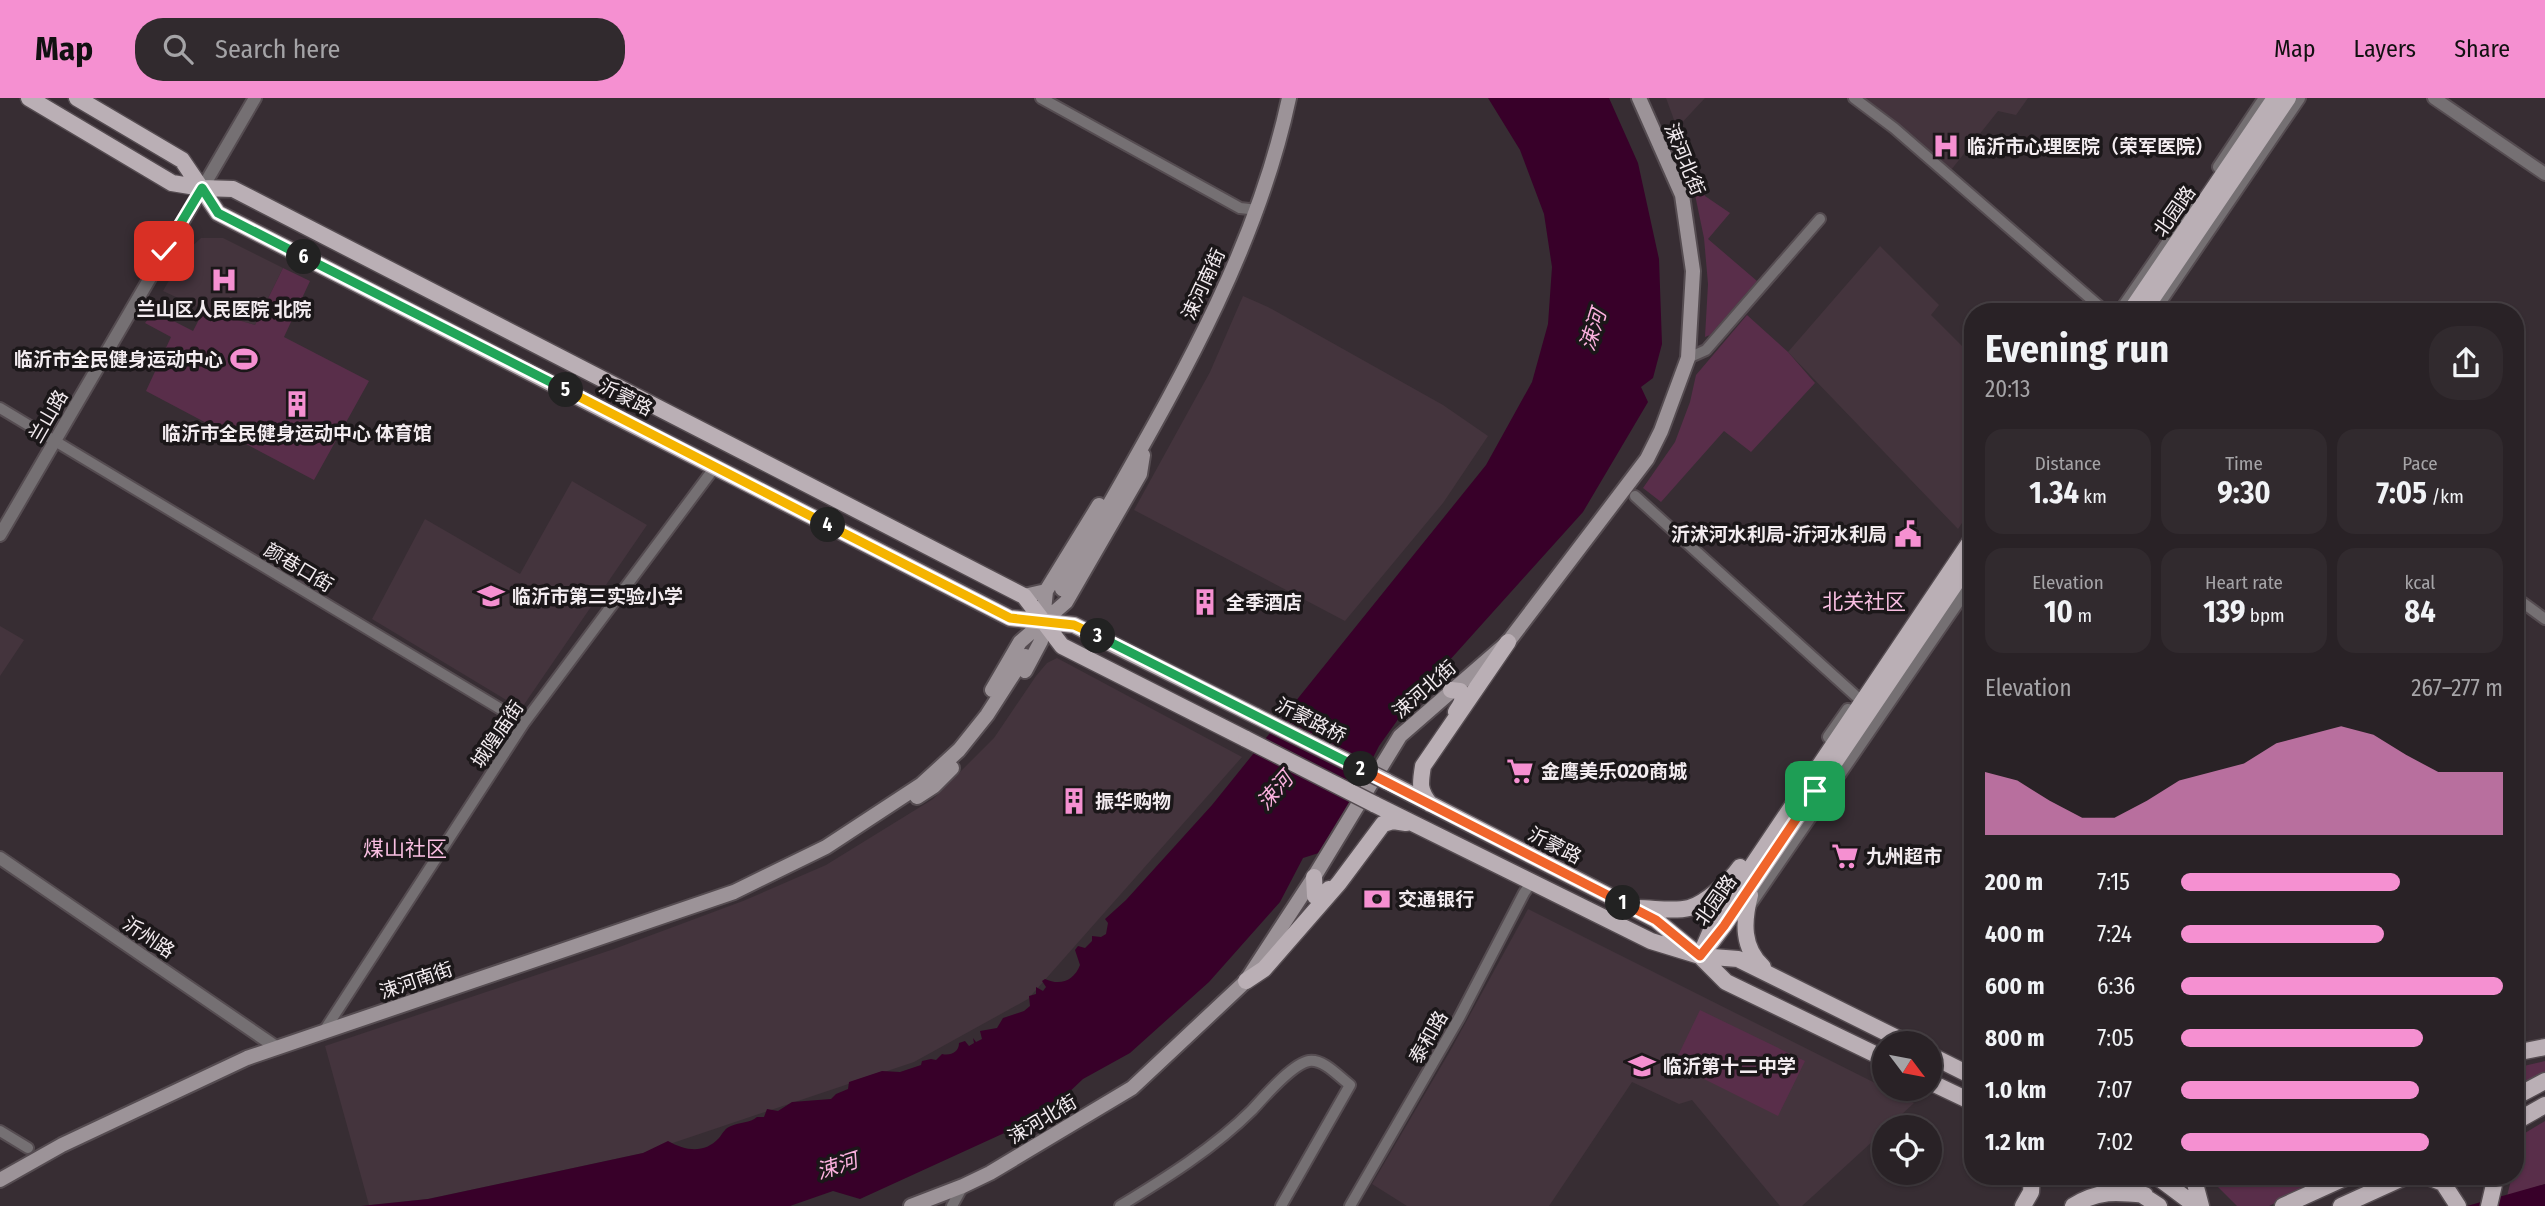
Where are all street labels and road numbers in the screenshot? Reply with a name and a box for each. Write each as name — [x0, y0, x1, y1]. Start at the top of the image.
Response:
street label: 涑河北街 — [1660, 120, 1709, 199]
street label: 北园路 — [2149, 181, 2200, 241]
street label: 涑河南街 — [1177, 245, 1230, 324]
street label: 沂蒙路 — [595, 374, 656, 421]
street label: 兰山路 — [24, 386, 73, 447]
street label: 颜巷口街 — [260, 538, 337, 597]
street label: 涑河北街 — [1388, 656, 1461, 723]
street label: 沂蒙路桥 — [1272, 693, 1350, 748]
street label: 城隍庙街 — [467, 696, 528, 772]
street label: 沂蒙路 — [1524, 822, 1585, 869]
street label: 北园路 — [1690, 870, 1741, 930]
street label: 沂州路 — [119, 912, 179, 963]
street label: 涑河南街 — [376, 957, 456, 1004]
street label: 泰和路 — [1404, 1007, 1453, 1068]
street label: 涑河北街 — [1004, 1090, 1081, 1149]

